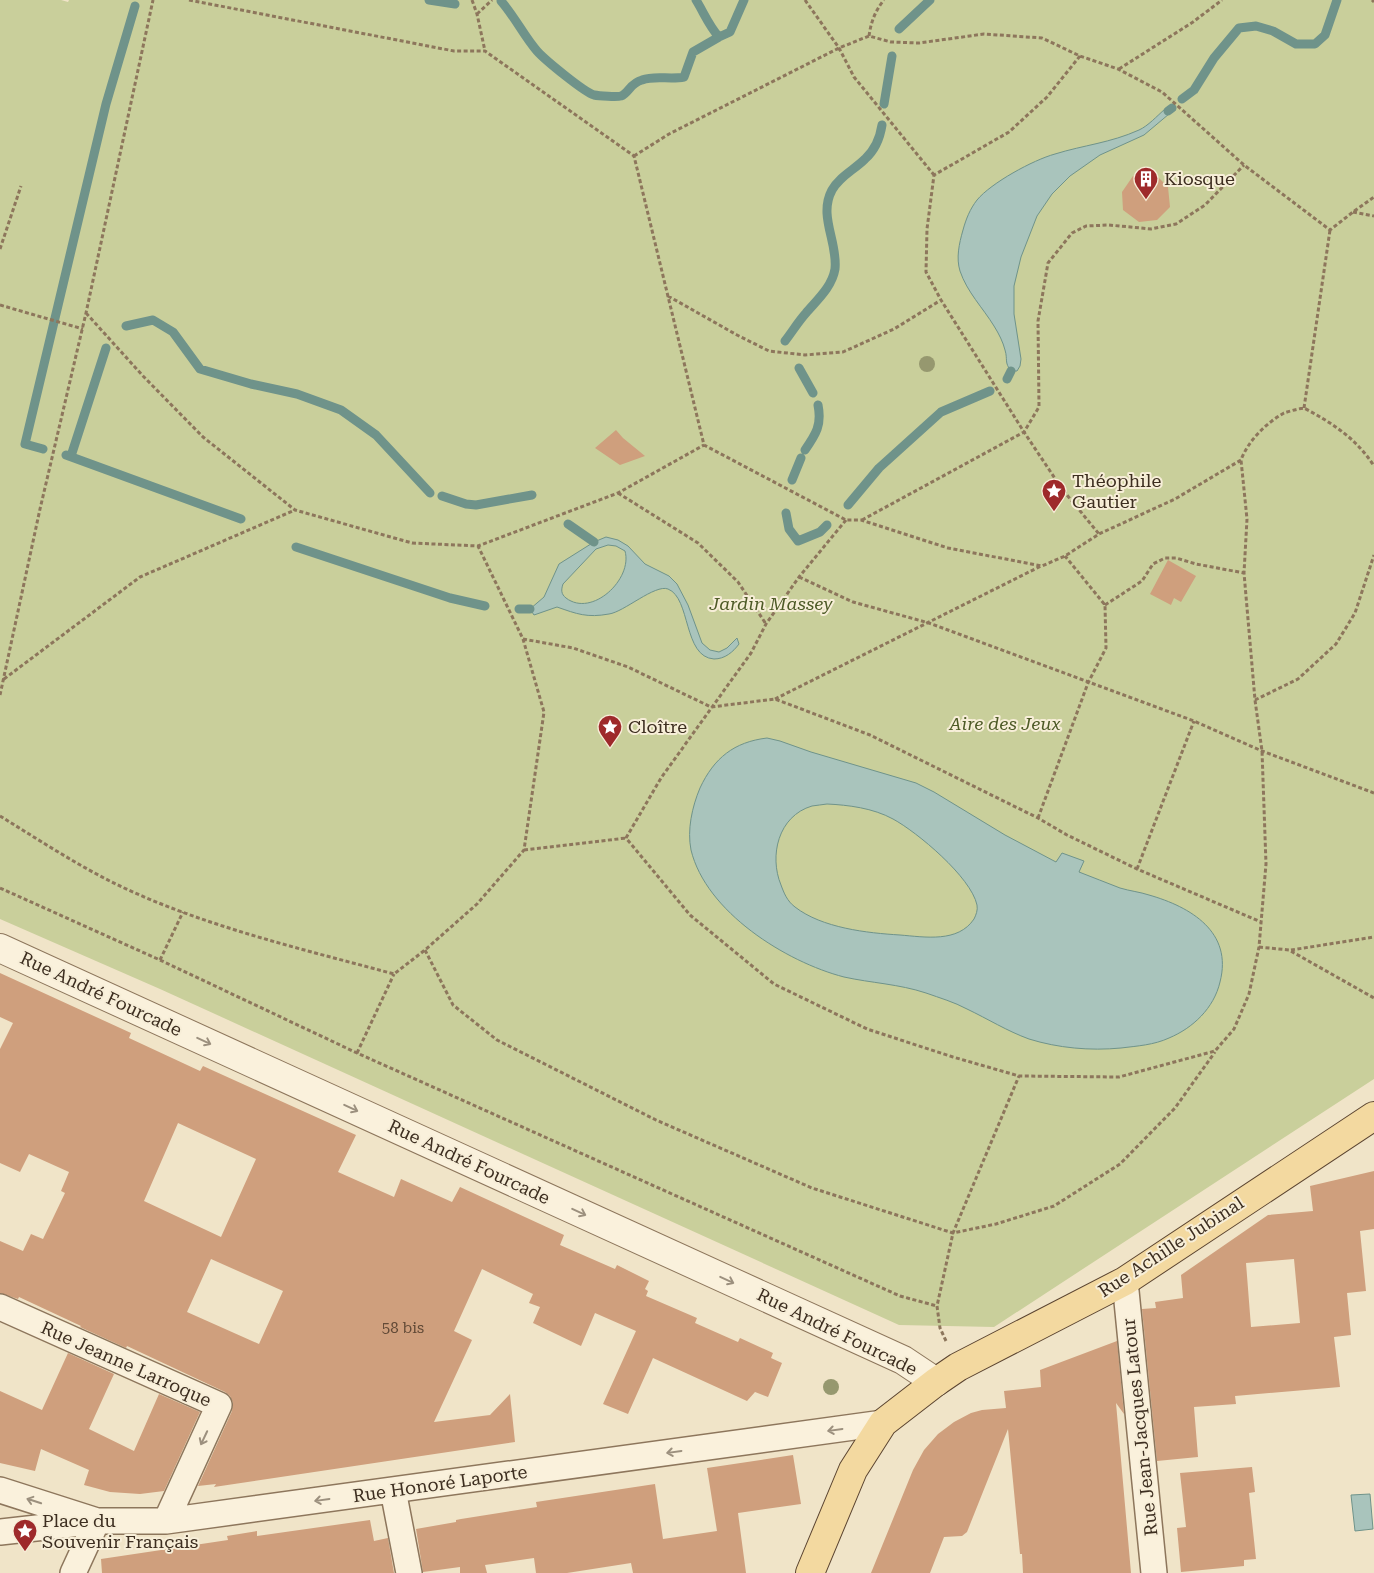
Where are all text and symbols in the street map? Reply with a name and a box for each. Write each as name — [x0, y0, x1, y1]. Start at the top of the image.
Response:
building icon: Kiosque — [1133, 166, 1159, 200]
place label: Kiosque — [1164, 168, 1235, 189]
place label: Théophile Gautier — [1072, 470, 1161, 512]
place icon: Théophile Gautier — [1041, 478, 1067, 512]
park label: Jardin Massey — [708, 593, 833, 614]
park label: Aire des Jeux — [948, 713, 1061, 734]
place icon: Cloître — [597, 714, 623, 748]
place label: Cloître — [628, 716, 687, 737]
street label: Rue André Fourcade — [17, 947, 185, 1040]
one-way arrow — [196, 1037, 211, 1046]
one-way arrow — [343, 1104, 358, 1114]
street label: Rue André Fourcade — [385, 1115, 553, 1208]
street label: Rue Achille Jubinal — [1094, 1192, 1248, 1301]
one-way arrow — [571, 1208, 586, 1218]
one-way arrow — [719, 1275, 734, 1285]
street label: Rue André Fourcade — [754, 1284, 921, 1380]
street label: Rue Jeanne Larroque — [38, 1316, 215, 1411]
street label: Rue Jean-Jacques Latour — [1118, 1317, 1161, 1537]
house number: 58 bis — [382, 1319, 424, 1337]
one-way arrow — [827, 1425, 843, 1435]
one-way arrow — [198, 1431, 208, 1446]
one-way arrow — [666, 1447, 682, 1457]
street label: Rue Honoré Laporte — [351, 1461, 529, 1506]
one-way arrow — [26, 1495, 42, 1505]
one-way arrow — [314, 1495, 330, 1505]
place label: Place du Souvenir Français — [42, 1510, 198, 1552]
place icon: Place du Souvenir Français — [12, 1518, 38, 1552]

